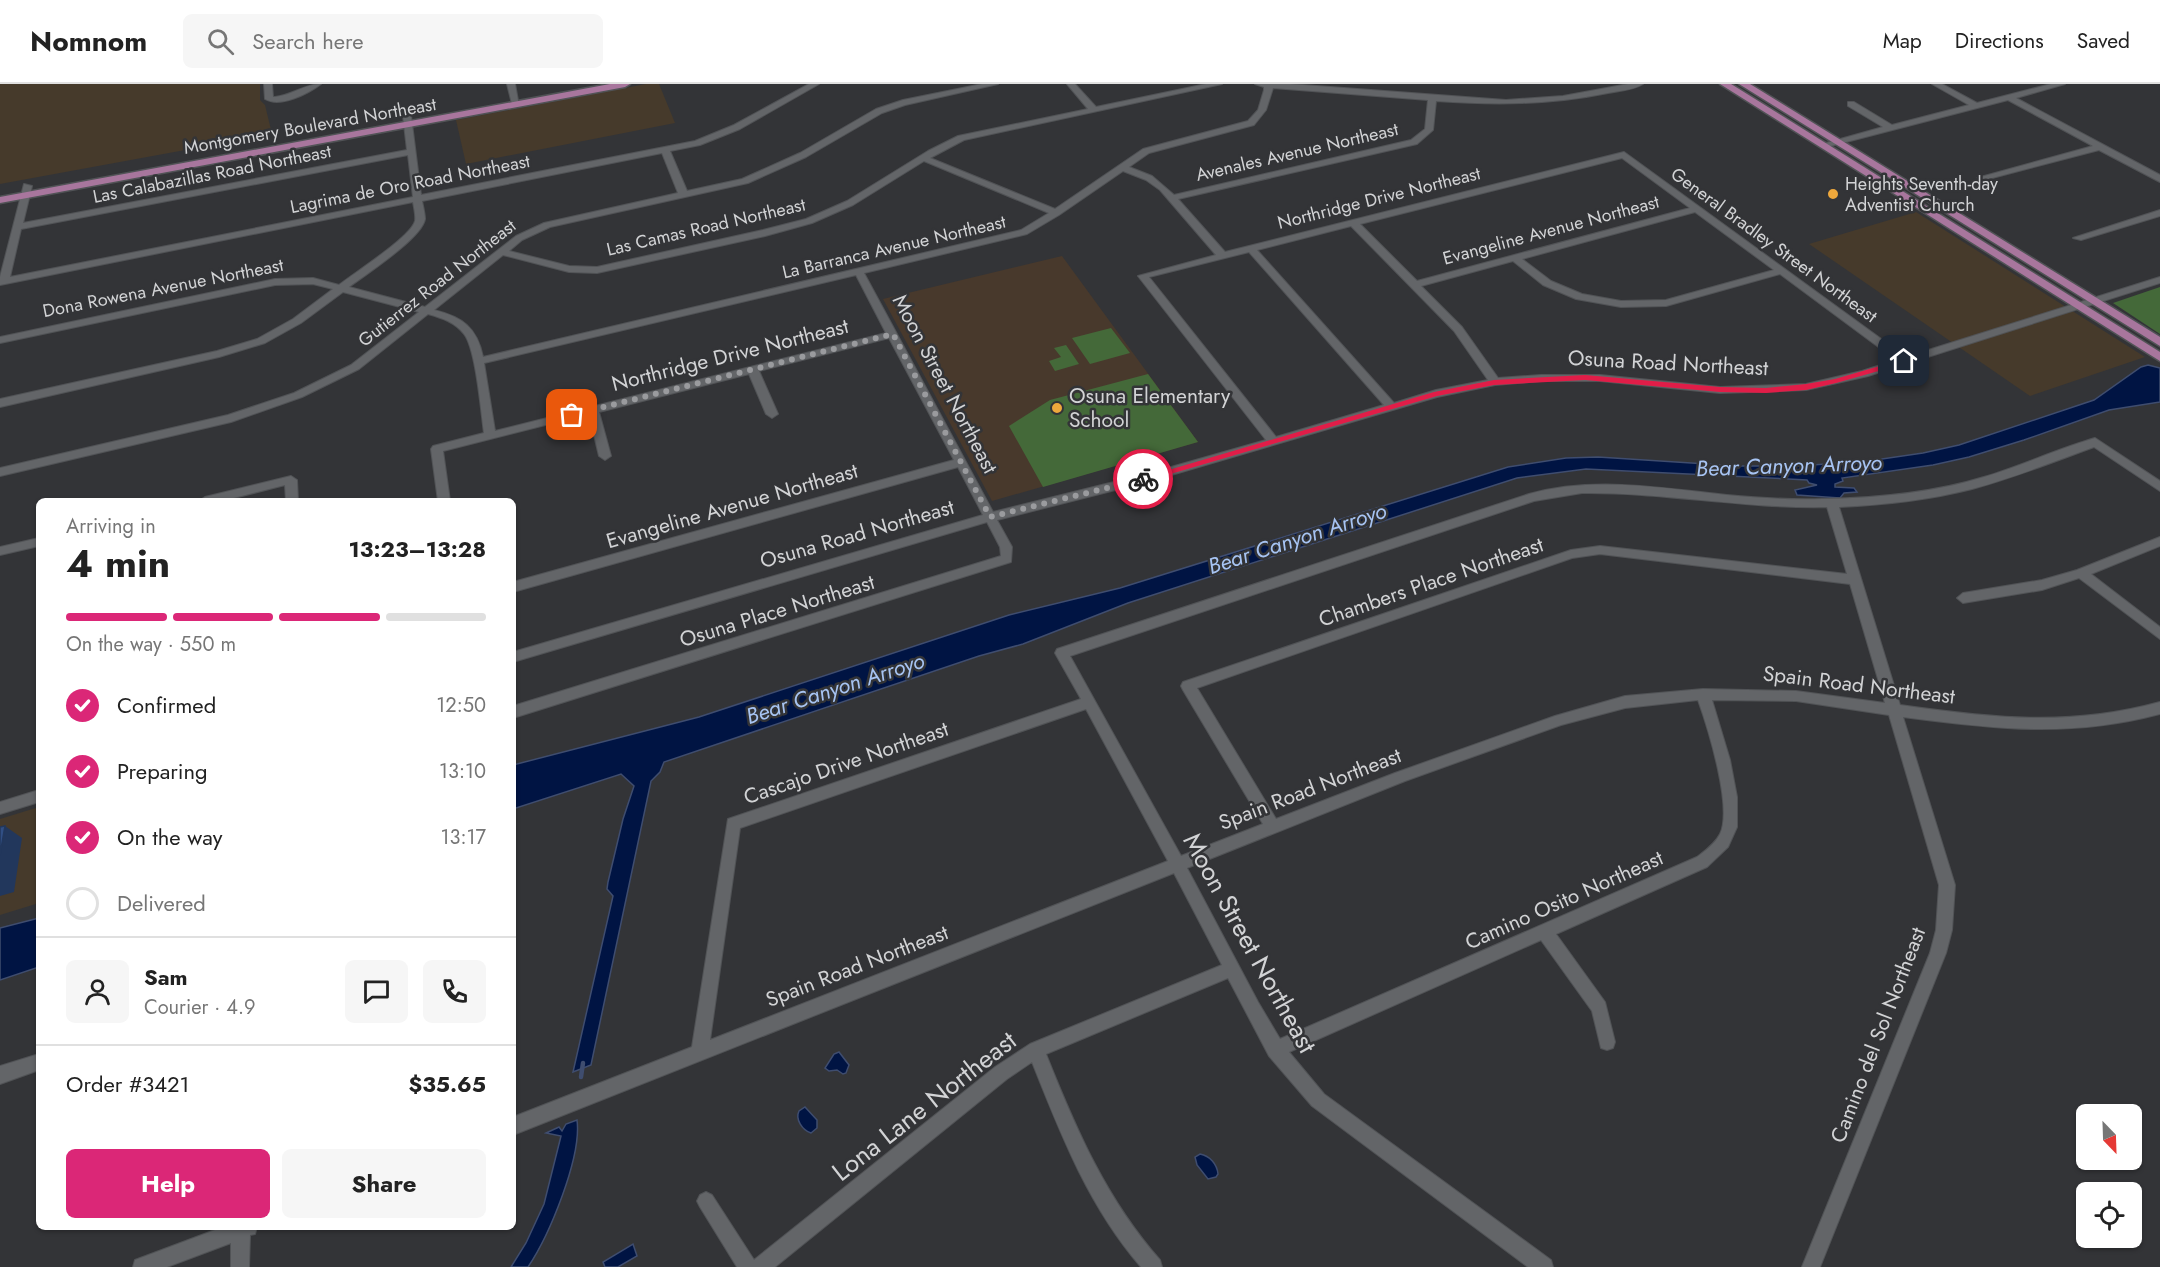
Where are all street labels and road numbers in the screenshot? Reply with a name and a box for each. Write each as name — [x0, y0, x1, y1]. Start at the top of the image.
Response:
street label: Montgomery Boulevard Northeast — [182, 91, 439, 161]
street label: Avenales Avenue Northeast — [1193, 116, 1401, 188]
street label: Las Calabazillas Road Northeast — [91, 138, 334, 210]
street label: Lagrima de Oro Road Northeast — [288, 148, 533, 220]
street label: Northridge Drive Northeast — [1275, 160, 1484, 236]
street label: General Bradley Street Northeast — [1665, 161, 1883, 329]
street label: Evangeline Avenue Northeast — [1440, 188, 1663, 271]
street label: Las Camas Road Northeast — [604, 191, 809, 263]
street label: La Barranca Avenue Northeast — [780, 208, 1009, 285]
street label: Gutierrez Road Northeast — [353, 213, 522, 353]
street label: Dona Rowena Avenue Northeast — [40, 252, 286, 324]
street label: Moon Street Northeast — [885, 289, 1005, 479]
street label: Northridge Drive Northeast — [608, 311, 852, 399]
street label: Osuna Road Northeast — [1567, 343, 1769, 383]
street label: Evangeline Avenue Northeast — [603, 456, 861, 556]
street label: Osuna Road Northeast — [756, 492, 958, 576]
street label: Chambers Place Northeast — [1315, 529, 1547, 635]
street label: Osuna Place Northeast — [676, 567, 878, 655]
street label: Spain Road Northeast — [1761, 658, 1957, 712]
street label: Cascajo Drive Northeast — [740, 714, 952, 812]
street label: Spain Road Northeast — [1214, 740, 1406, 838]
street label: Moon Street Northeast — [1174, 826, 1327, 1061]
street label: Camino Osito Northeast — [1460, 843, 1668, 957]
street label: Spain Road Northeast — [761, 917, 953, 1015]
street label: Camino del Sol Northeast — [1823, 923, 1933, 1147]
street label: Lona Lane Northeast — [824, 1021, 1025, 1190]

